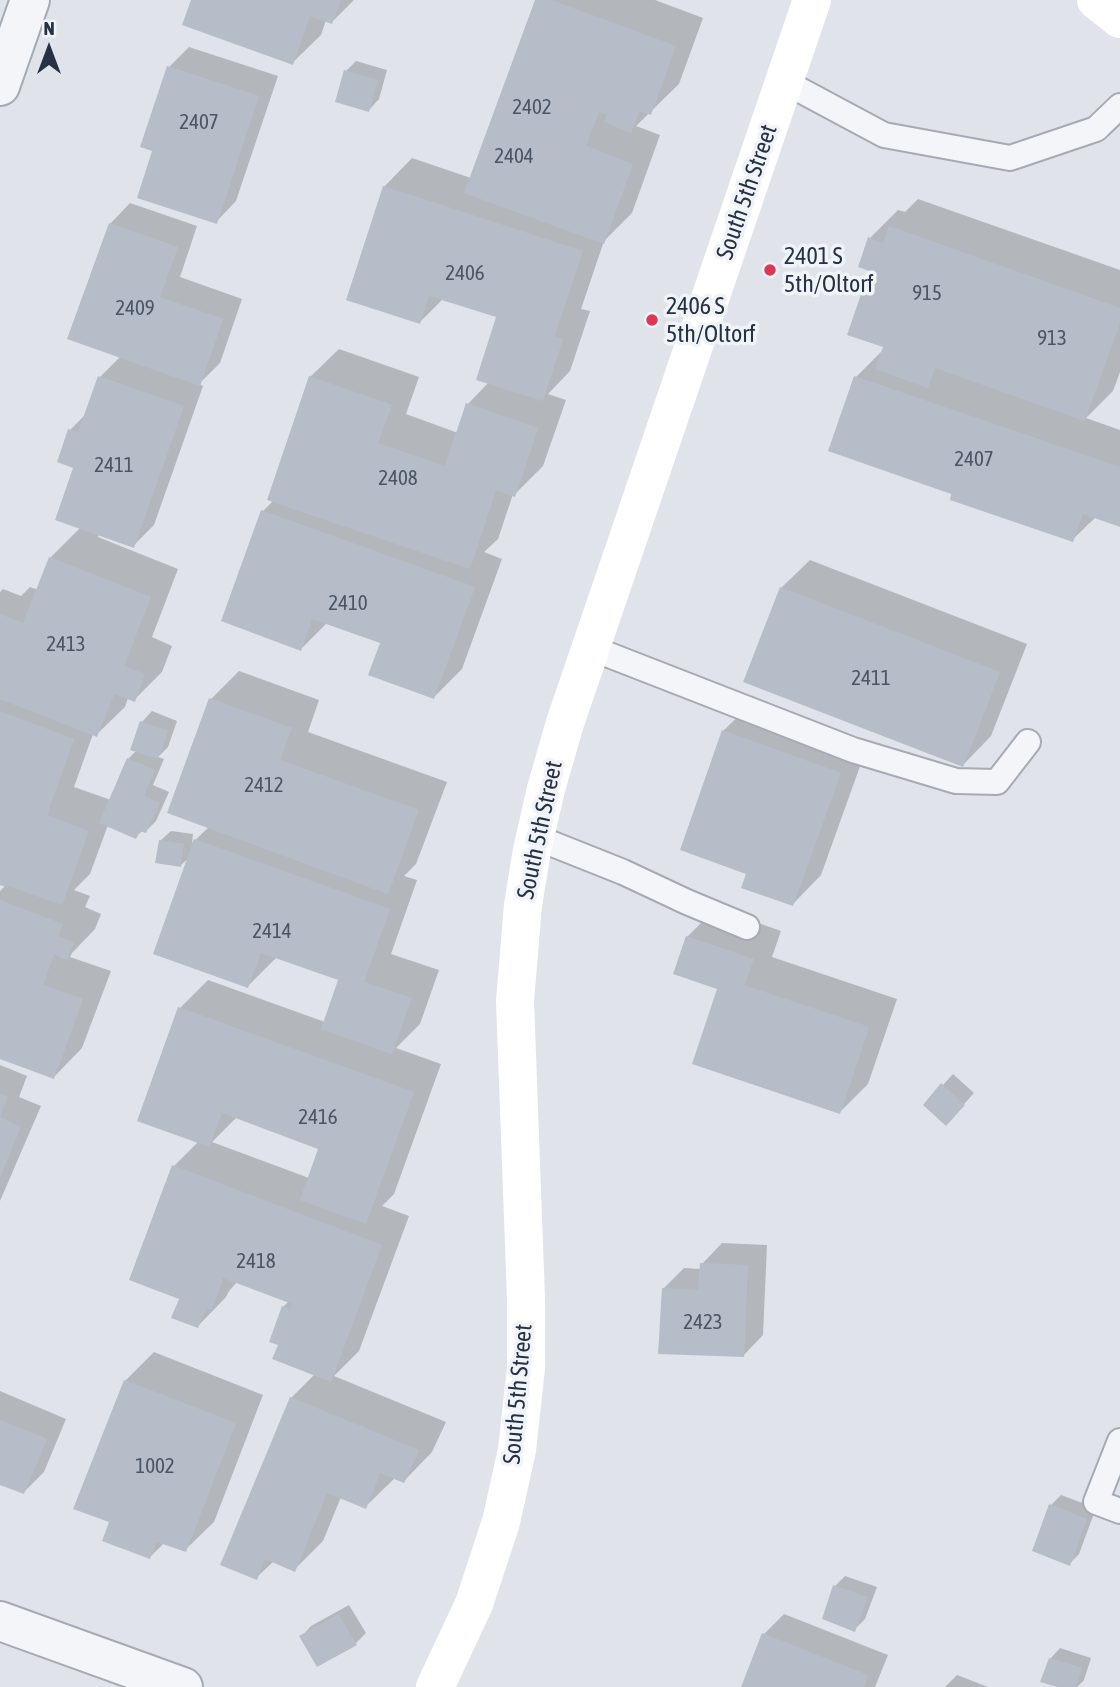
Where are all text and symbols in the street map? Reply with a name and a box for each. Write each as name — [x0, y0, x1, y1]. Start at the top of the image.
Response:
north arrow — [14, 14, 84, 84]
text: N — [43, 17, 55, 39]
house number: 2402 — [512, 94, 552, 120]
house number: 2407 — [179, 109, 219, 135]
street label: South 5th Street — [711, 121, 783, 263]
house number: 2404 — [494, 143, 534, 169]
place label: 2401 S 5th/Oltorf — [784, 242, 874, 298]
house number: 2406 — [445, 260, 485, 286]
marker: 2401 S 5th/Oltorf — [762, 262, 778, 278]
house number: 915 — [912, 280, 942, 306]
place label: 2406 S 5th/Oltorf — [666, 292, 756, 348]
house number: 2409 — [115, 295, 155, 321]
marker: 2406 S 5th/Oltorf — [644, 312, 660, 328]
house number: 913 — [1037, 325, 1067, 351]
house number: 2407 — [954, 446, 994, 472]
house number: 2411 — [94, 452, 134, 478]
house number: 2408 — [378, 465, 418, 491]
house number: 2410 — [328, 590, 368, 616]
house number: 2413 — [46, 631, 86, 657]
house number: 2411 — [851, 665, 891, 691]
street label: South 5th Street — [511, 758, 569, 902]
house number: 2412 — [244, 772, 284, 798]
house number: 2414 — [252, 918, 292, 944]
house number: 2416 — [298, 1104, 338, 1130]
house number: 2418 — [236, 1248, 276, 1274]
house number: 2423 — [683, 1309, 723, 1335]
street label: South 5th Street — [498, 1323, 538, 1465]
house number: 1002 — [135, 1453, 175, 1479]

